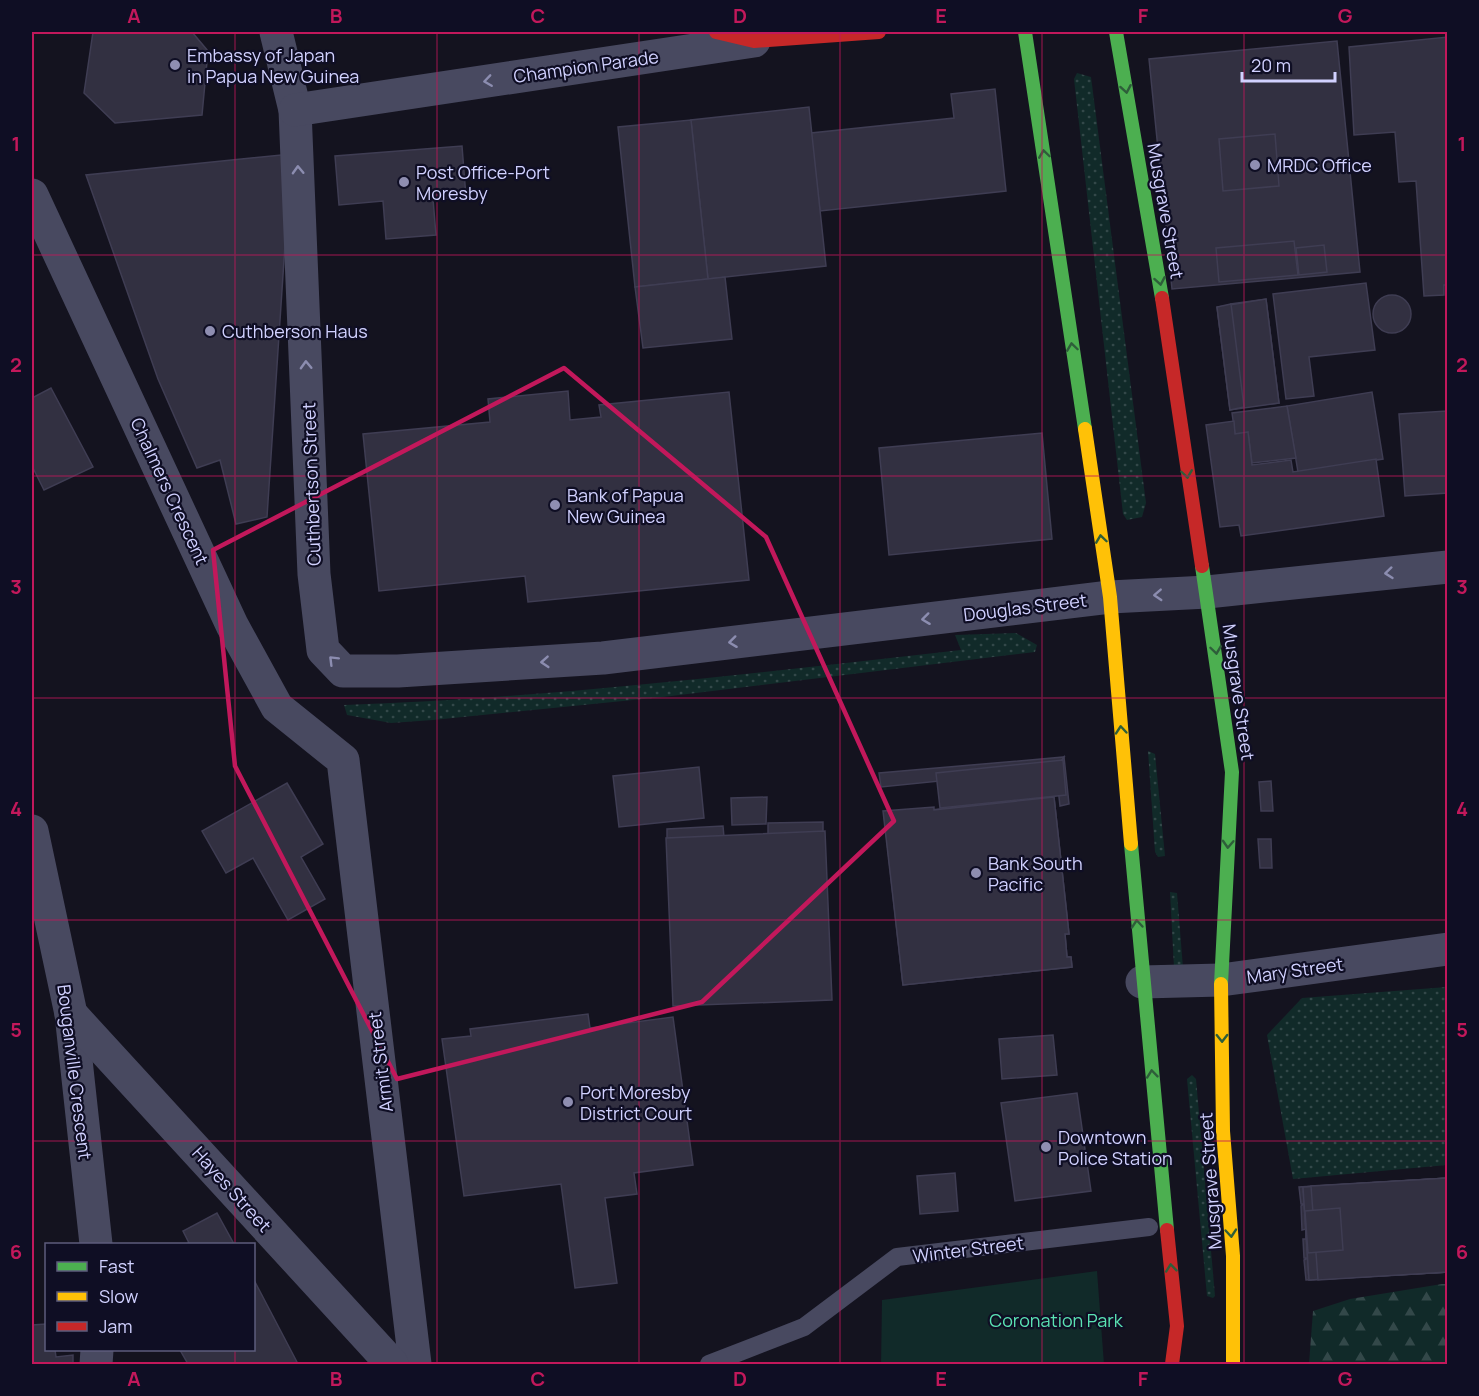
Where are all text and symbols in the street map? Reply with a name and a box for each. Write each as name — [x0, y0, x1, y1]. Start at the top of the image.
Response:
text: A — [127, 2, 141, 29]
text: B — [330, 2, 343, 29]
text: C — [531, 2, 545, 29]
text: D — [733, 2, 747, 29]
text: E — [935, 2, 947, 29]
text: F — [1138, 2, 1149, 29]
text: G — [1338, 2, 1353, 29]
place label: Embassy of Japan in Papua New Guinea — [187, 43, 359, 88]
street label: Champion Parade — [512, 44, 660, 88]
scale bar — [1242, 45, 1335, 83]
text: 20 m — [1251, 53, 1291, 77]
marker: Embassy of Japan in Papua New Guinea — [168, 58, 182, 72]
one-way arrow — [484, 74, 493, 86]
one-way arrow — [1119, 84, 1132, 94]
text: 1 — [12, 130, 20, 157]
text: 1 — [1458, 130, 1466, 157]
street label: Musgrave Street — [1142, 141, 1190, 281]
one-way arrow — [1038, 149, 1050, 158]
place label: MRDC Office — [1267, 153, 1372, 177]
marker: MRDC Office — [1248, 158, 1262, 172]
place label: Post Office-Port Moresby — [416, 160, 550, 205]
one-way arrow — [291, 166, 304, 175]
marker: Post Office-Port Moresby — [397, 175, 411, 189]
one-way arrow — [1153, 277, 1165, 286]
place label: Cuthberson Haus — [222, 319, 368, 343]
marker: Cuthberson Haus — [203, 324, 217, 338]
one-way arrow — [1067, 342, 1079, 351]
text: 2 — [10, 351, 22, 378]
text: 2 — [1456, 351, 1468, 378]
one-way arrow — [299, 361, 312, 370]
street label: Cuthbertson Street — [296, 402, 326, 566]
street label: Chalmers Crescent — [125, 414, 215, 568]
one-way arrow — [1180, 470, 1193, 479]
place label: Bank of Papua New Guinea — [567, 483, 684, 528]
marker: Bank of Papua New Guinea — [548, 498, 562, 512]
one-way arrow — [1095, 535, 1107, 544]
one-way arrow — [1385, 566, 1394, 579]
text: 3 — [10, 573, 22, 600]
text: 3 — [1456, 573, 1468, 600]
street label: Douglas Street — [962, 588, 1088, 626]
one-way arrow — [1154, 588, 1163, 601]
one-way arrow — [922, 612, 931, 625]
street label: Musgrave Street — [1218, 622, 1260, 762]
one-way arrow — [728, 636, 737, 648]
one-way arrow — [1209, 646, 1221, 655]
one-way arrow — [540, 655, 549, 668]
one-way arrow — [330, 657, 341, 668]
one-way arrow — [1115, 725, 1128, 734]
text: 4 — [10, 795, 22, 822]
text: 4 — [1456, 795, 1468, 822]
one-way arrow — [1222, 840, 1235, 849]
place label: Bank South Pacific — [988, 851, 1083, 896]
marker: Bank South Pacific — [969, 866, 983, 880]
one-way arrow — [1131, 919, 1144, 929]
street label: Mary Street — [1245, 951, 1345, 989]
street label: Bouganville Crescent — [52, 983, 98, 1161]
street label: Armit Street — [362, 1010, 398, 1114]
text: 5 — [10, 1016, 22, 1043]
text: 5 — [1456, 1016, 1468, 1043]
one-way arrow — [1216, 1034, 1228, 1043]
one-way arrow — [1146, 1069, 1159, 1078]
place label: Port Moresby District Court — [580, 1080, 692, 1125]
marker: Port Moresby District Court — [561, 1095, 575, 1109]
street label: Musgrave Street — [1193, 1112, 1227, 1250]
place label: Downtown Police Station — [1058, 1125, 1173, 1170]
marker: Downtown Police Station — [1039, 1140, 1053, 1154]
street label: Hayes Street — [187, 1141, 277, 1237]
one-way arrow — [1224, 1228, 1237, 1237]
street label: Winter Street — [911, 1230, 1025, 1268]
text: 6 — [10, 1238, 22, 1265]
text: 6 — [1456, 1238, 1468, 1265]
legend — [45, 1243, 255, 1351]
text: Fast — [99, 1254, 134, 1278]
one-way arrow — [1166, 1263, 1178, 1272]
text: Slow — [99, 1284, 139, 1308]
park label: Coronation Park — [989, 1308, 1124, 1332]
text: Jam — [99, 1314, 133, 1338]
text: A — [127, 1365, 141, 1392]
text: B — [330, 1365, 343, 1392]
text: C — [531, 1365, 545, 1392]
text: D — [733, 1365, 747, 1392]
text: E — [935, 1365, 947, 1392]
text: F — [1138, 1365, 1149, 1392]
text: G — [1338, 1365, 1353, 1392]

